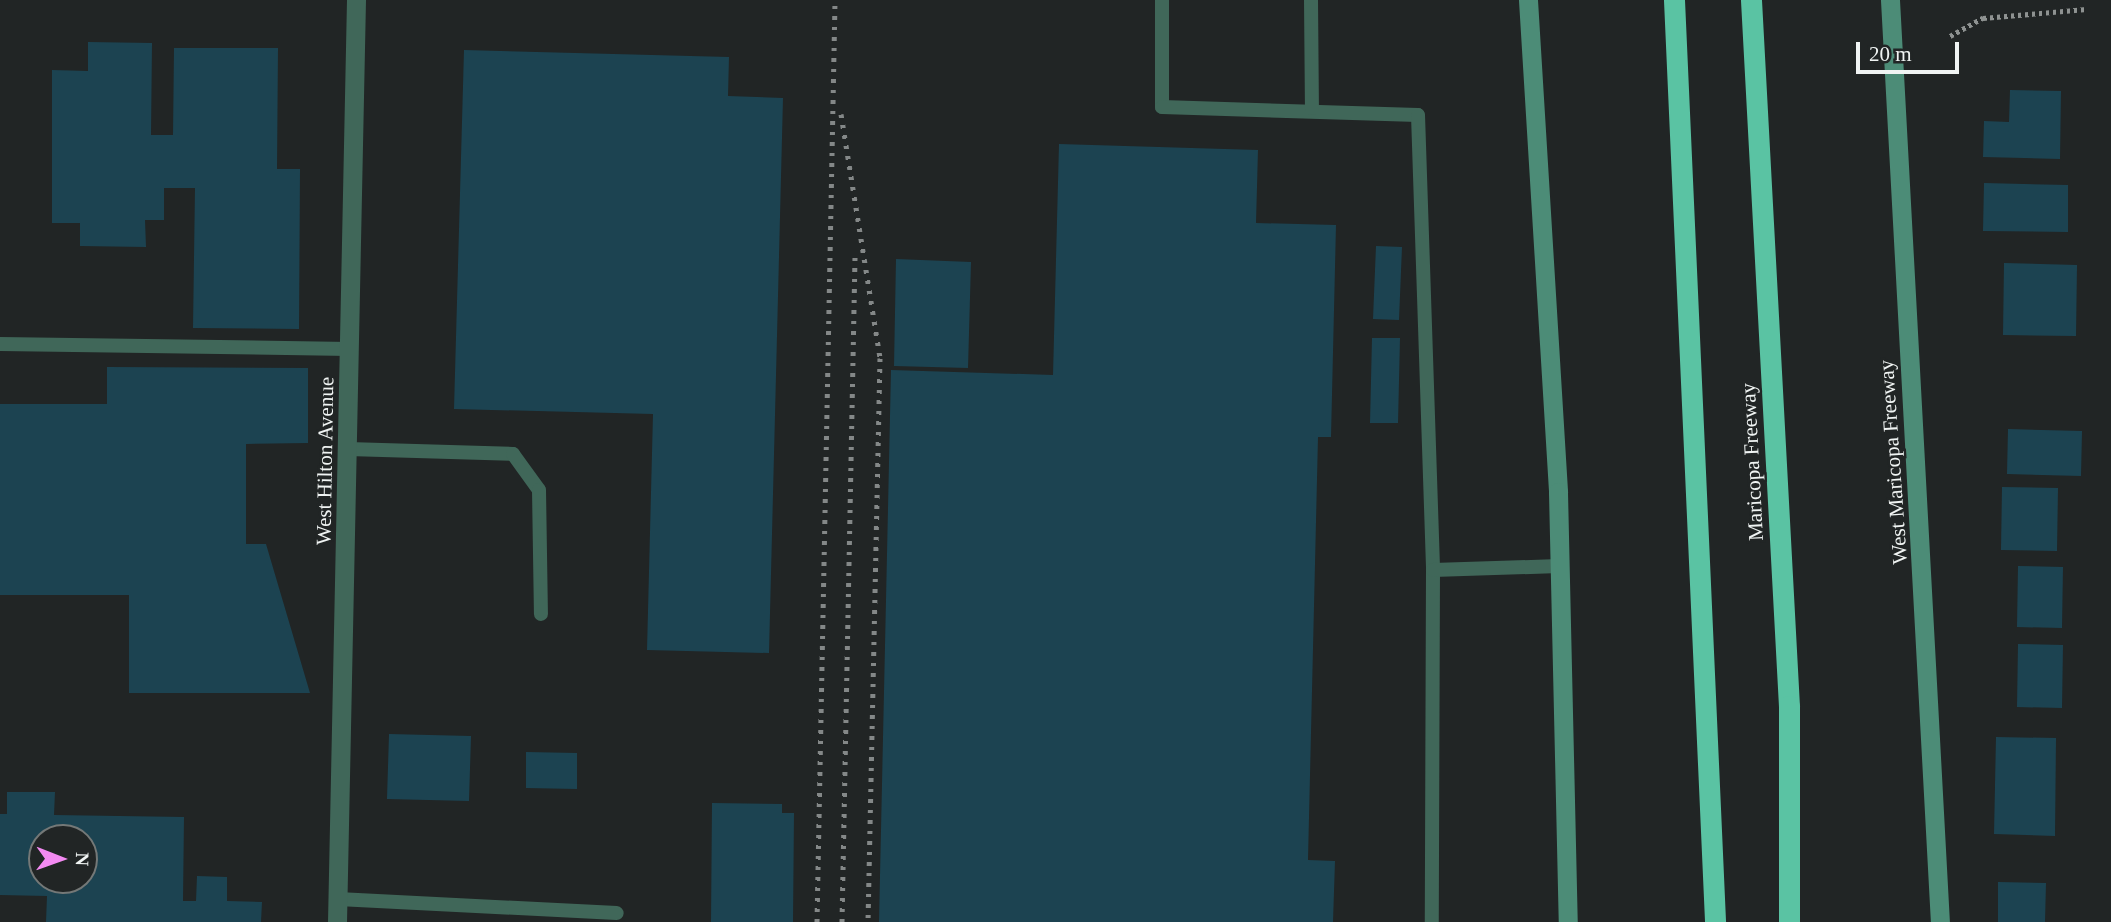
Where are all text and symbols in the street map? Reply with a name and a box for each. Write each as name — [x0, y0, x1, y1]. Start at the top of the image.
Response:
scale bar — [1859, 28, 1962, 72]
text: 20 m — [1869, 42, 1912, 66]
street label: West Maricopa Freeway — [1873, 359, 1913, 565]
street label: West Hilton Avenue — [311, 376, 339, 546]
street label: Maricopa Freeway — [1735, 382, 1769, 542]
north arrow — [28, 824, 98, 894]
text: N — [72, 852, 93, 866]

